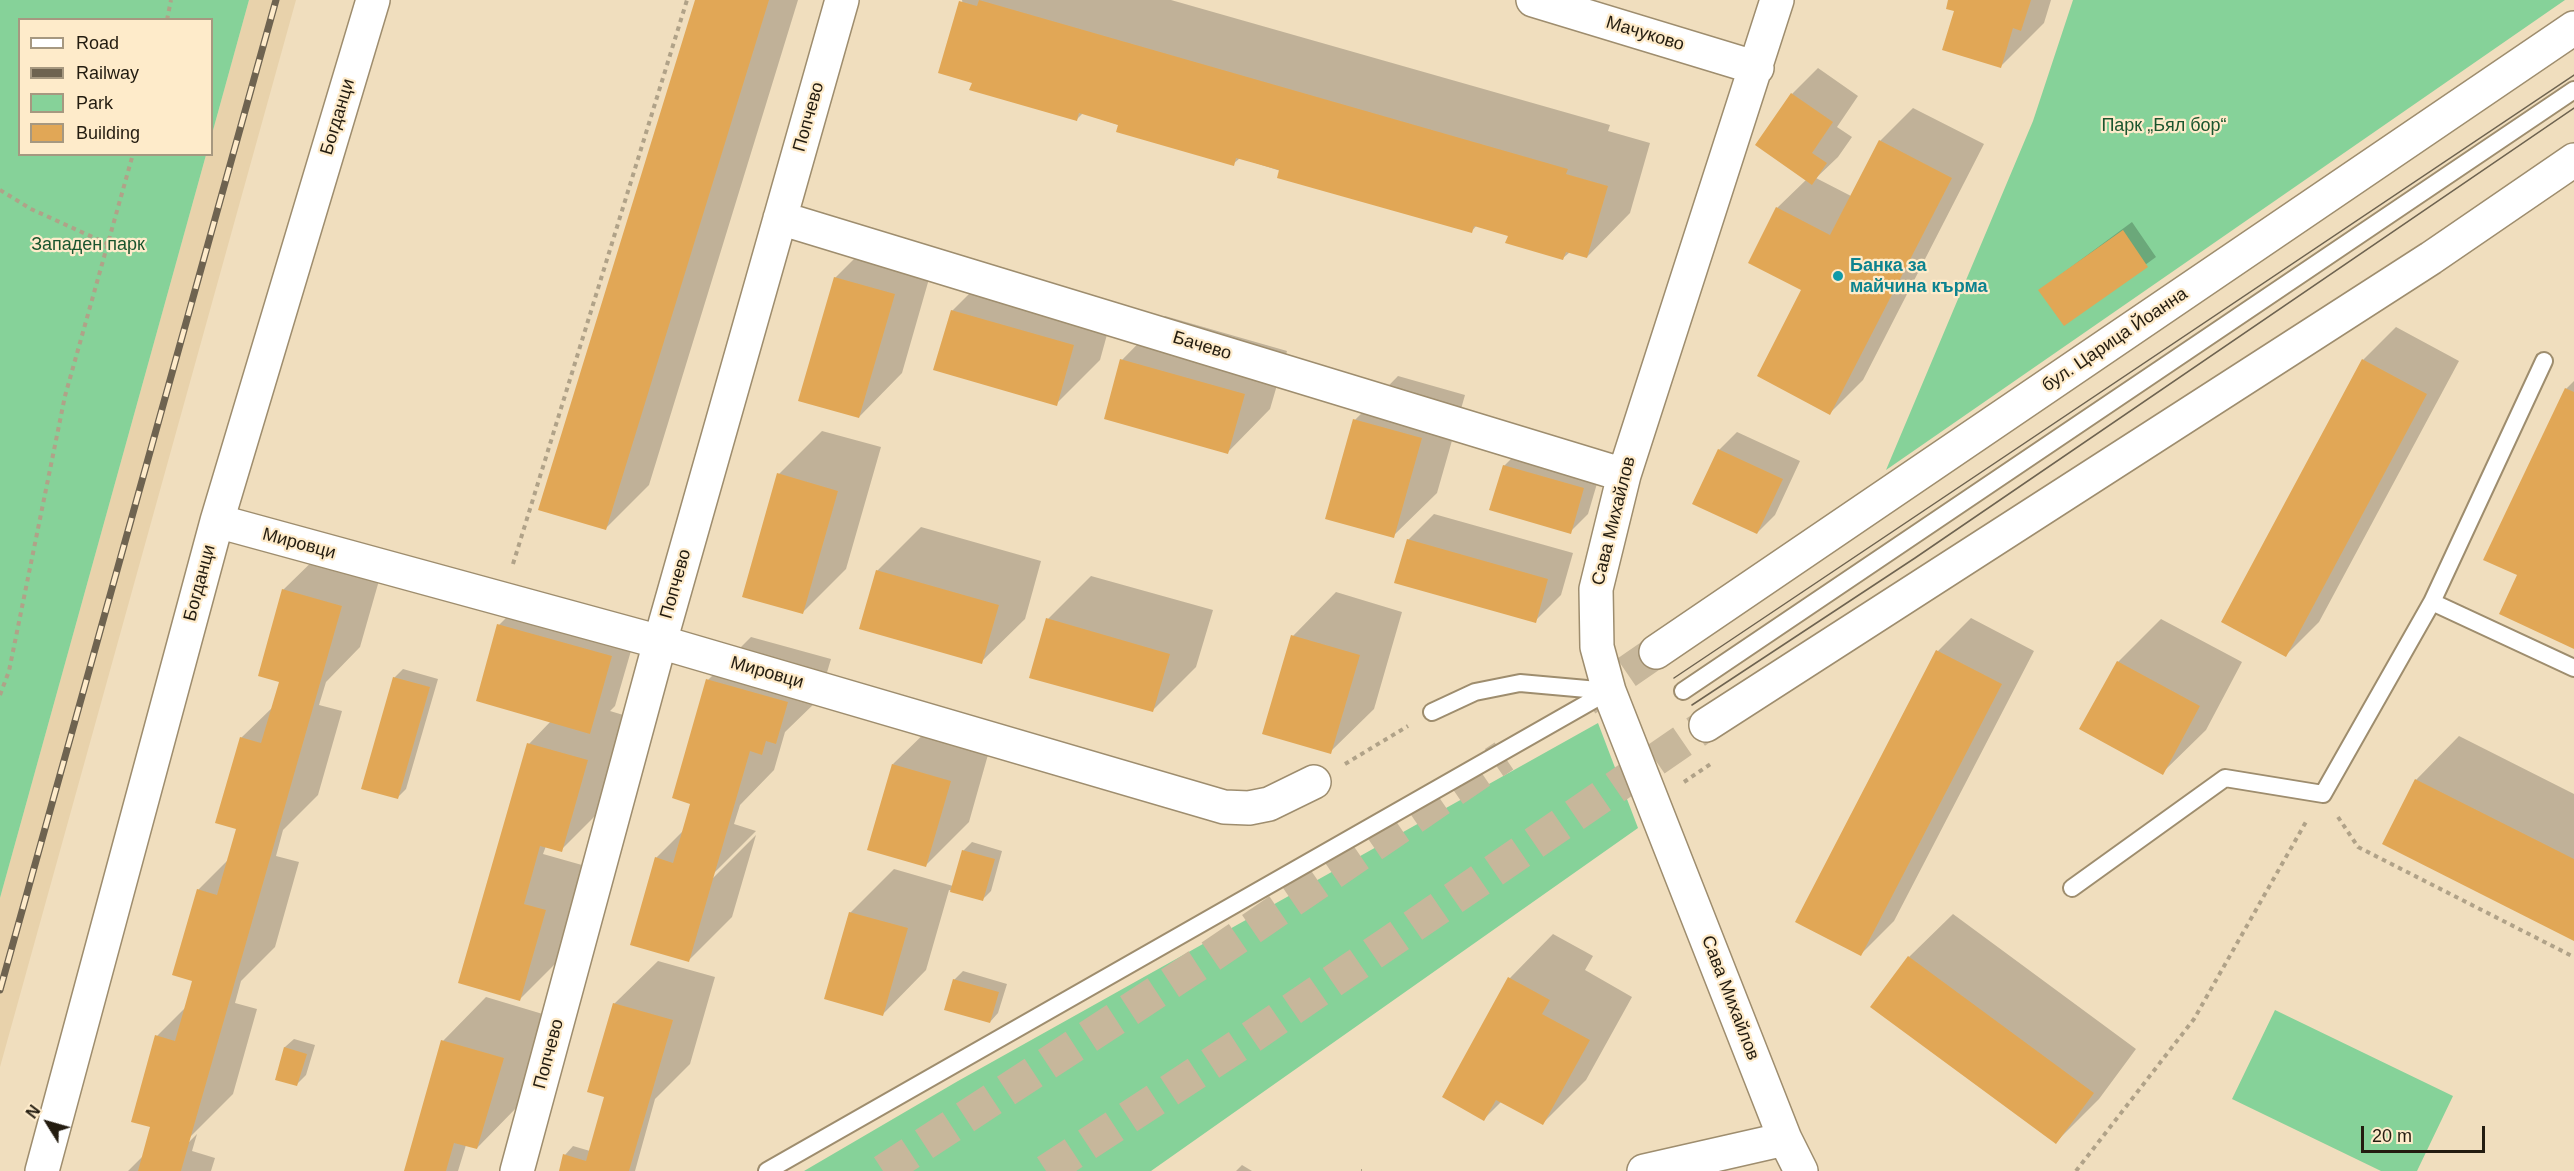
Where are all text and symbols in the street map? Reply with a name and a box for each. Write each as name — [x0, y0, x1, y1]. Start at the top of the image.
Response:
street label: Мачуково — [1603, 12, 1687, 56]
legend — [18, 18, 213, 156]
text: Road — [76, 33, 119, 53]
text: Railway — [76, 63, 139, 83]
street label: Богданци — [316, 76, 360, 158]
street label: Попчево — [789, 80, 829, 154]
text: Park — [76, 93, 113, 113]
park label: Парк „Бял бор“ — [2101, 115, 2227, 137]
text: Building — [76, 123, 140, 143]
park label: Западен парк — [31, 234, 145, 256]
place label: Банка за майчина кърма — [1850, 255, 1988, 298]
marker: Банка за майчина кърма — [1831, 269, 1845, 283]
street label: бул. Царица Йоанна — [2038, 283, 2192, 397]
street label: Бачево — [1170, 327, 1234, 365]
street label: Сава Михайлов — [1588, 454, 1640, 588]
street label: Мировци — [260, 524, 338, 564]
street label: Богданци — [179, 542, 221, 624]
street label: Попчево — [656, 547, 696, 621]
street label: Мировци — [728, 652, 806, 694]
street label: Сава Михайлов — [1696, 933, 1764, 1063]
street label: Попчево — [529, 1017, 569, 1091]
north arrow — [18, 1093, 78, 1153]
text: N — [23, 1102, 43, 1122]
scale bar — [2364, 1114, 2488, 1152]
text: 20 m — [2372, 1126, 2412, 1146]

